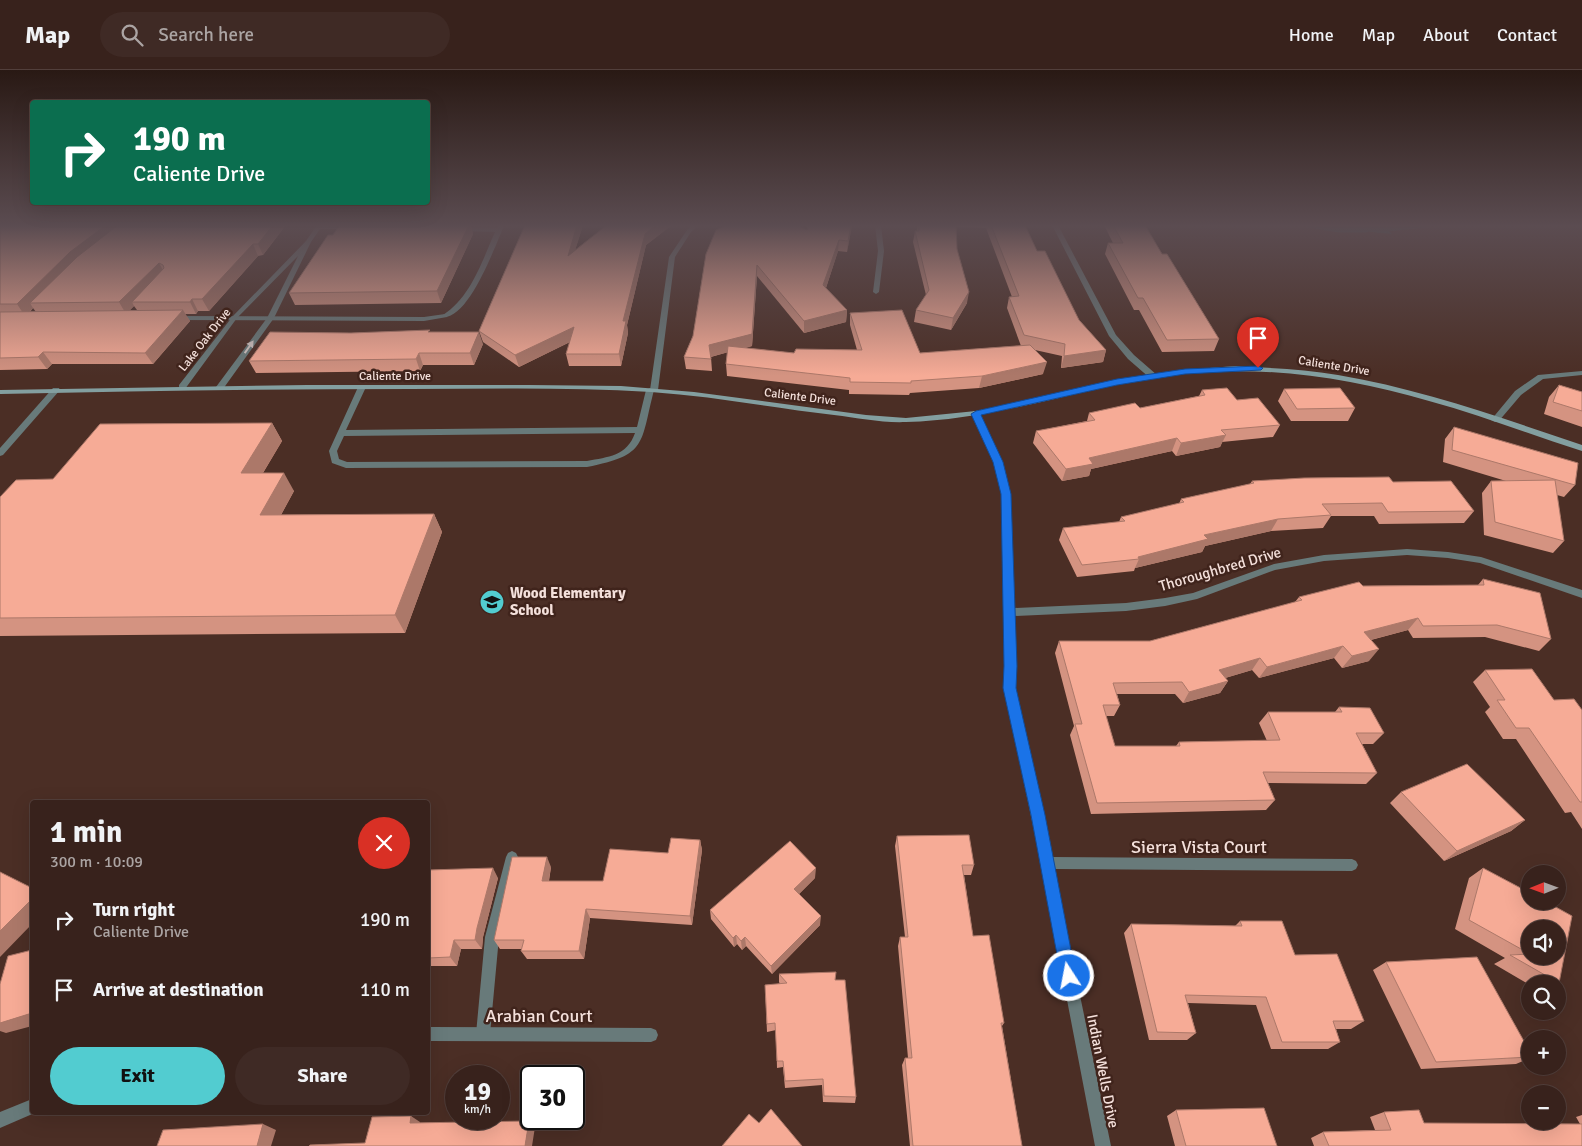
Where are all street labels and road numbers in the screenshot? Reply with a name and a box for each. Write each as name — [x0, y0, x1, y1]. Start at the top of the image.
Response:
street label: Lake Oak Drive — [176, 305, 234, 375]
street label: Caliente Drive — [1297, 353, 1371, 379]
street label: Caliente Drive — [359, 369, 431, 384]
street label: Caliente Drive — [763, 385, 837, 409]
street label: Thoroughbred Drive — [1157, 543, 1283, 595]
street label: Sierra Vista Court — [1131, 836, 1267, 858]
street label: Arabian Court — [485, 1005, 593, 1027]
street label: Indian Wells Drive — [1083, 1013, 1123, 1129]

